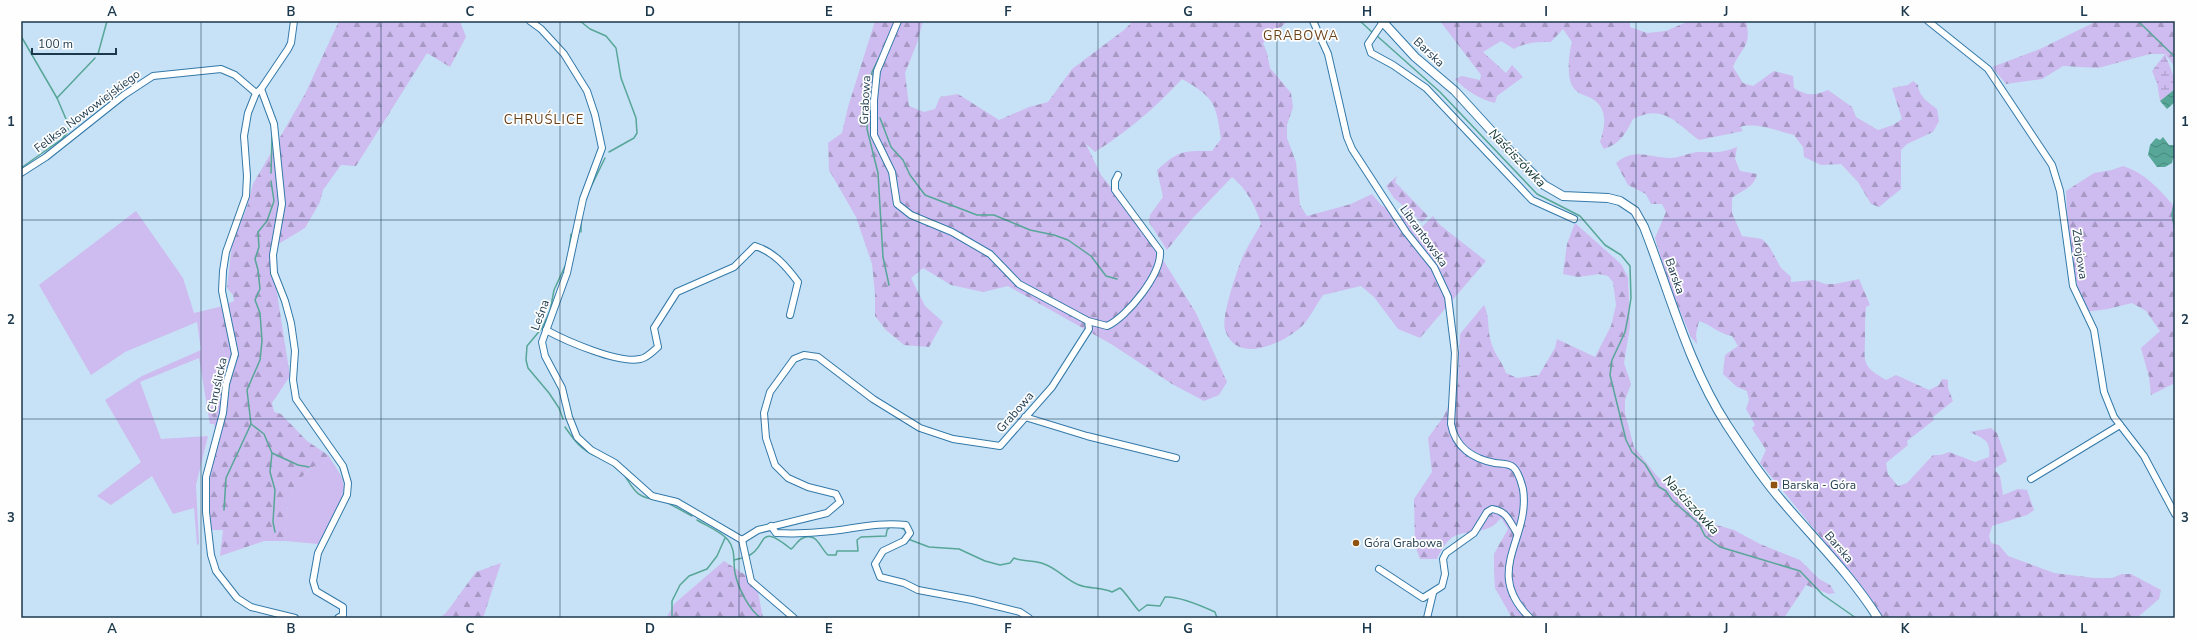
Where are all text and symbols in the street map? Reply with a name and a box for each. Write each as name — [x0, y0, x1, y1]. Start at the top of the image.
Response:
text: A — [107, 3, 117, 21]
text: B — [287, 3, 296, 21]
text: C — [466, 3, 475, 21]
text: D — [645, 3, 655, 21]
text: E — [825, 3, 833, 21]
text: F — [1004, 3, 1012, 21]
text: G — [1183, 3, 1193, 21]
text: H — [1362, 3, 1372, 21]
text: I — [1544, 3, 1548, 21]
text: J — [1723, 3, 1728, 21]
text: K — [1901, 3, 1910, 21]
text: L — [2080, 3, 2088, 21]
district label: GRABOWA — [1263, 27, 1339, 45]
scale bar — [32, 30, 116, 56]
street label: Barska — [1410, 34, 1448, 70]
text: 100 m — [38, 36, 73, 52]
street label: Feliksa Nowowiejskiego — [31, 66, 144, 156]
street label: Grabowa — [856, 75, 874, 125]
district label: CHRUŚLICE — [504, 110, 584, 129]
text: 1 — [7, 113, 15, 131]
text: 1 — [2181, 113, 2189, 131]
water label: Naściszówka — [1484, 125, 1550, 191]
street label: Librantowska — [1396, 202, 1452, 270]
street label: Zdrojowa — [2069, 228, 2091, 280]
street label: Barska — [1661, 256, 1689, 296]
street label: Leśna — [527, 297, 553, 333]
text: 2 — [7, 311, 15, 329]
text: 2 — [2181, 311, 2189, 329]
street label: Chruślicka — [203, 356, 231, 414]
street label: Grabowa — [993, 388, 1037, 436]
water label: Naściszówka — [1659, 471, 1723, 539]
place label: Barska - Góra — [1782, 477, 1856, 493]
marker: Barska - Góra — [1769, 480, 1779, 490]
text: 3 — [7, 509, 15, 527]
text: 3 — [2181, 509, 2189, 527]
street label: Barska — [1821, 528, 1857, 566]
place label: Góra Grabowa — [1364, 535, 1442, 551]
marker: Góra Grabowa — [1351, 538, 1361, 548]
text: A — [107, 620, 117, 638]
text: B — [287, 620, 296, 638]
text: C — [466, 620, 475, 638]
text: D — [645, 620, 655, 638]
text: E — [825, 620, 833, 638]
text: F — [1004, 620, 1012, 638]
text: G — [1183, 620, 1193, 638]
text: H — [1362, 620, 1372, 638]
text: I — [1544, 620, 1548, 638]
text: J — [1723, 620, 1728, 638]
text: K — [1901, 620, 1910, 638]
text: L — [2080, 620, 2088, 638]

